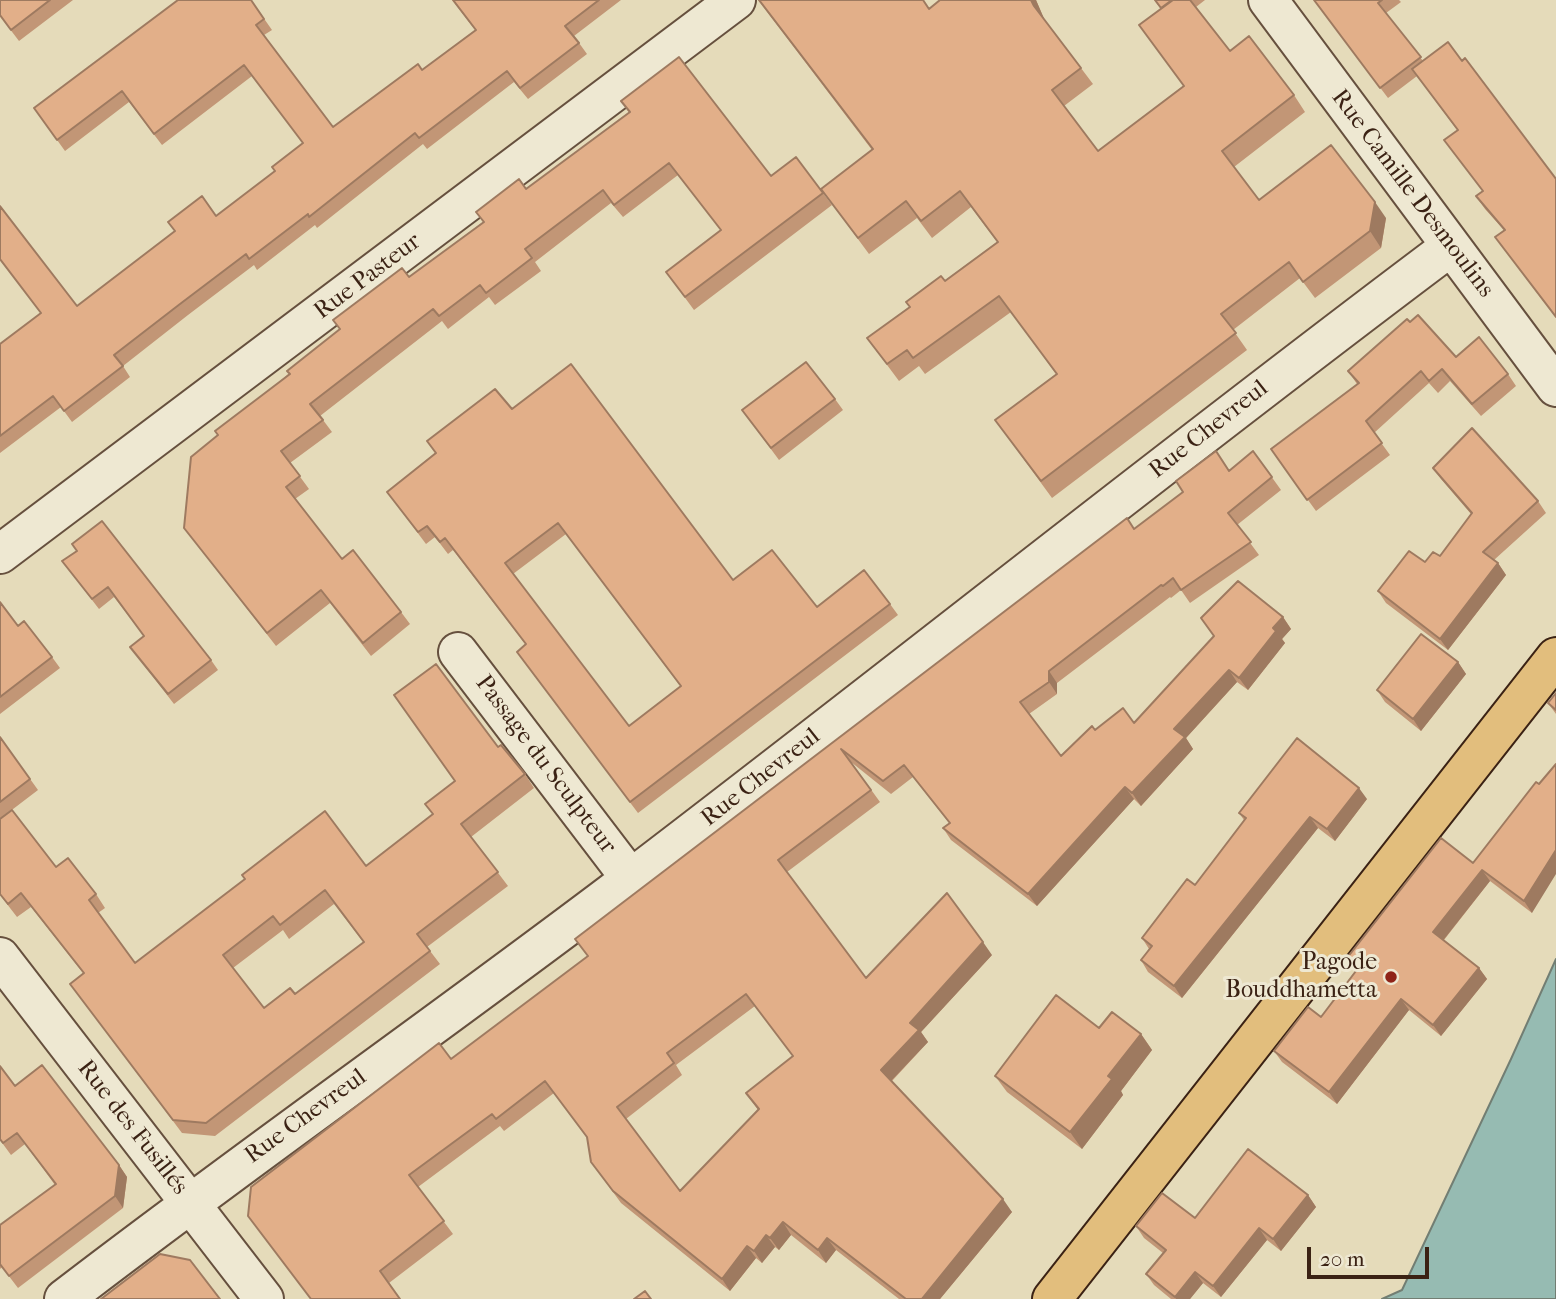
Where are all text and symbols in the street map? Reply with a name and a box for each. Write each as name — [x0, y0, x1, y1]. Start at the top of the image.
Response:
street label: Rue Camille Desmoulins — [1324, 84, 1500, 304]
street label: Rue Pasteur — [309, 228, 427, 326]
street label: Rue Chevreul — [1144, 375, 1274, 485]
street label: Passage du Sculpteur — [468, 670, 622, 860]
street label: Rue Chevreul — [696, 723, 826, 833]
place label: Pagode Bouddhametta — [1225, 949, 1377, 1005]
marker: Pagode Bouddhametta — [1383, 969, 1399, 985]
street label: Rue des Fusillés — [71, 1055, 193, 1201]
street label: Rue Chevreul — [240, 1063, 372, 1171]
scale bar — [1311, 1232, 1434, 1276]
text: 20 m — [1320, 1247, 1364, 1271]

